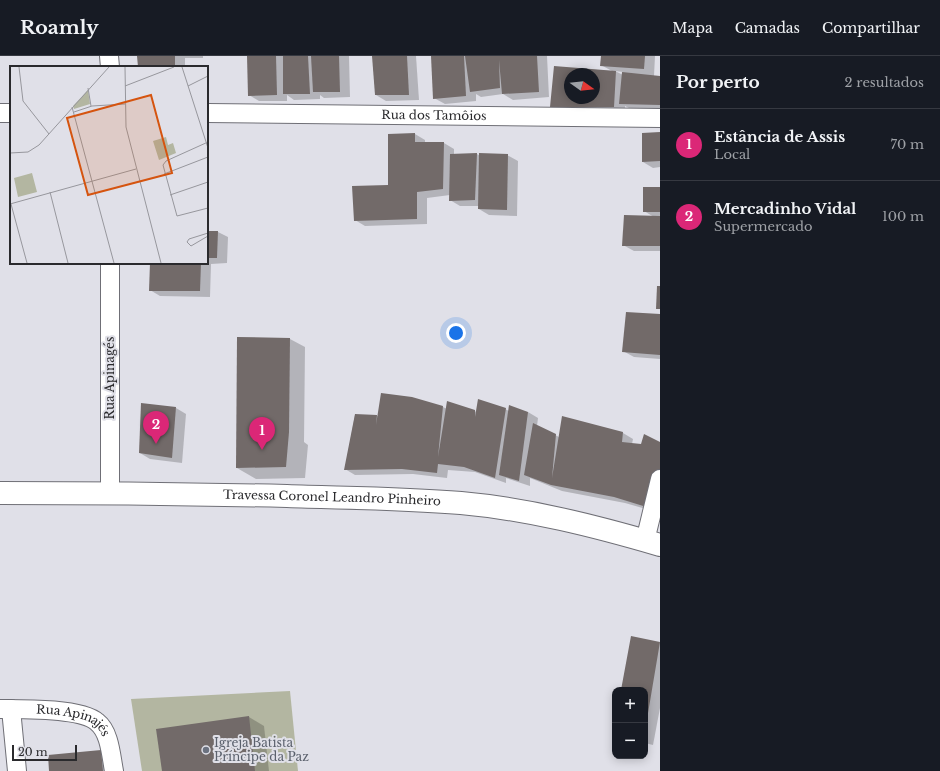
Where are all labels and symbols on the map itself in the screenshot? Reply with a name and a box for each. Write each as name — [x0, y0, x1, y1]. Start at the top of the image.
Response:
inset map — [10, 66, 208, 264]
north arrow — [564, 68, 600, 104]
street label: Rua dos Tamôios — [381, 107, 487, 123]
your location — [446, 323, 466, 343]
street label: Rua Apinagés — [102, 337, 117, 419]
pin: 2 — [143, 411, 169, 444]
pin: 1 — [249, 417, 275, 450]
street label: Travessa Coronel Leandro Pinheiro — [223, 487, 442, 508]
street label: Rua Apinajés — [36, 701, 114, 738]
place label: Igreja Batista Príncipe da Paz — [214, 735, 309, 764]
scale bar — [12, 743, 77, 762]
marker: Igreja Batista Príncipe da Paz — [201, 745, 211, 755]

